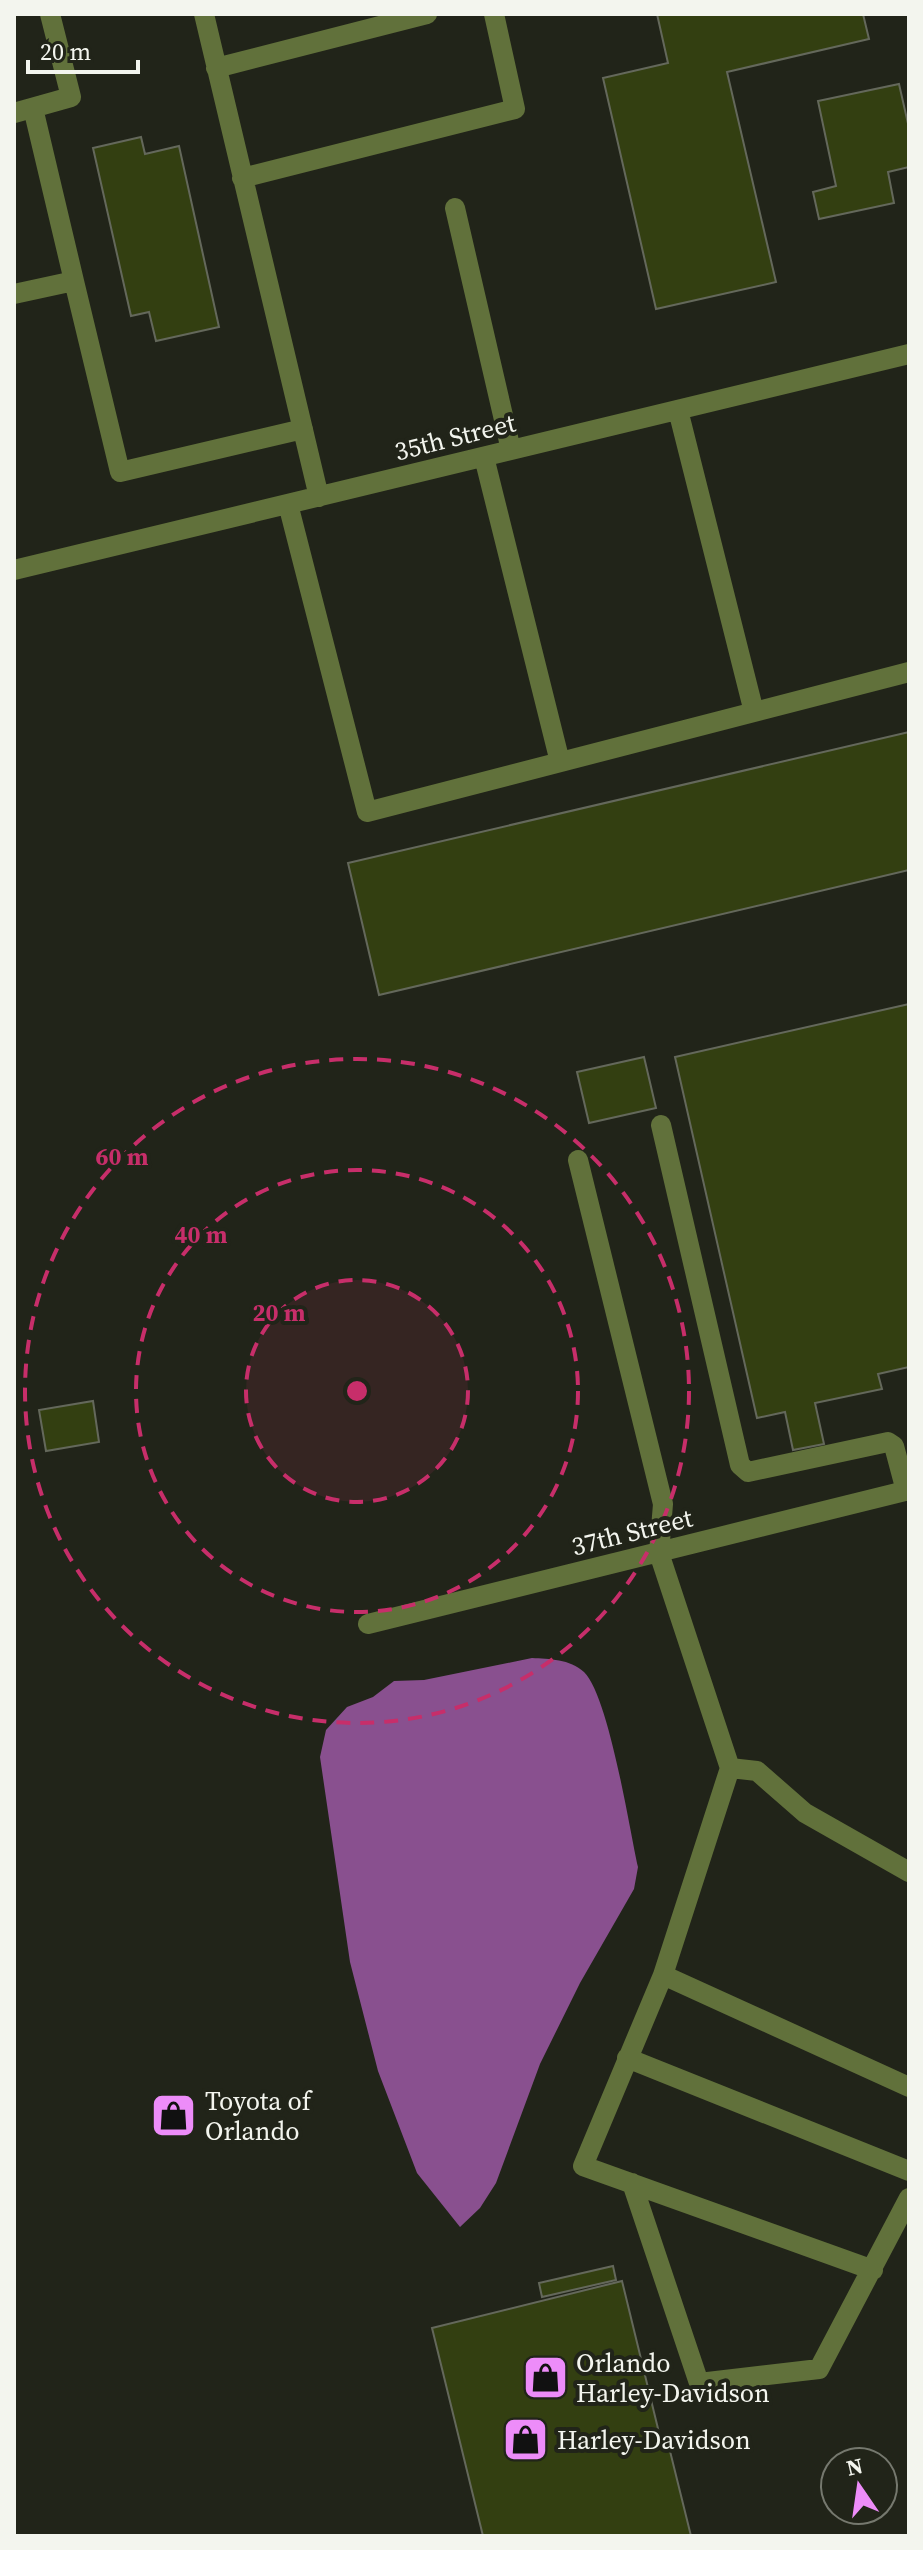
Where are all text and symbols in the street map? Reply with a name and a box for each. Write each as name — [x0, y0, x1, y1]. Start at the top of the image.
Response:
scale bar — [28, 24, 138, 74]
text: 20 m — [40, 35, 91, 68]
street label: 35th Street — [391, 404, 520, 469]
text: 60 m — [96, 1140, 149, 1173]
text: 40 m — [175, 1218, 228, 1251]
text: 20 m — [253, 1296, 306, 1329]
centre of rings — [343, 1377, 371, 1405]
street label: 37th Street — [568, 1499, 697, 1564]
place label: Toyota of Orlando — [205, 2083, 314, 2149]
shop icon: Toyota of Orlando — [150, 2092, 198, 2140]
place label: Orlando Harley-Davidson — [576, 2345, 770, 2411]
shop icon: Orlando Harley-Davidson — [521, 2354, 569, 2402]
shop icon: Harley-Davidson — [502, 2416, 550, 2464]
place label: Harley-Davidson — [557, 2422, 751, 2458]
north arrow — [819, 2446, 899, 2526]
text: N — [843, 2450, 866, 2483]

